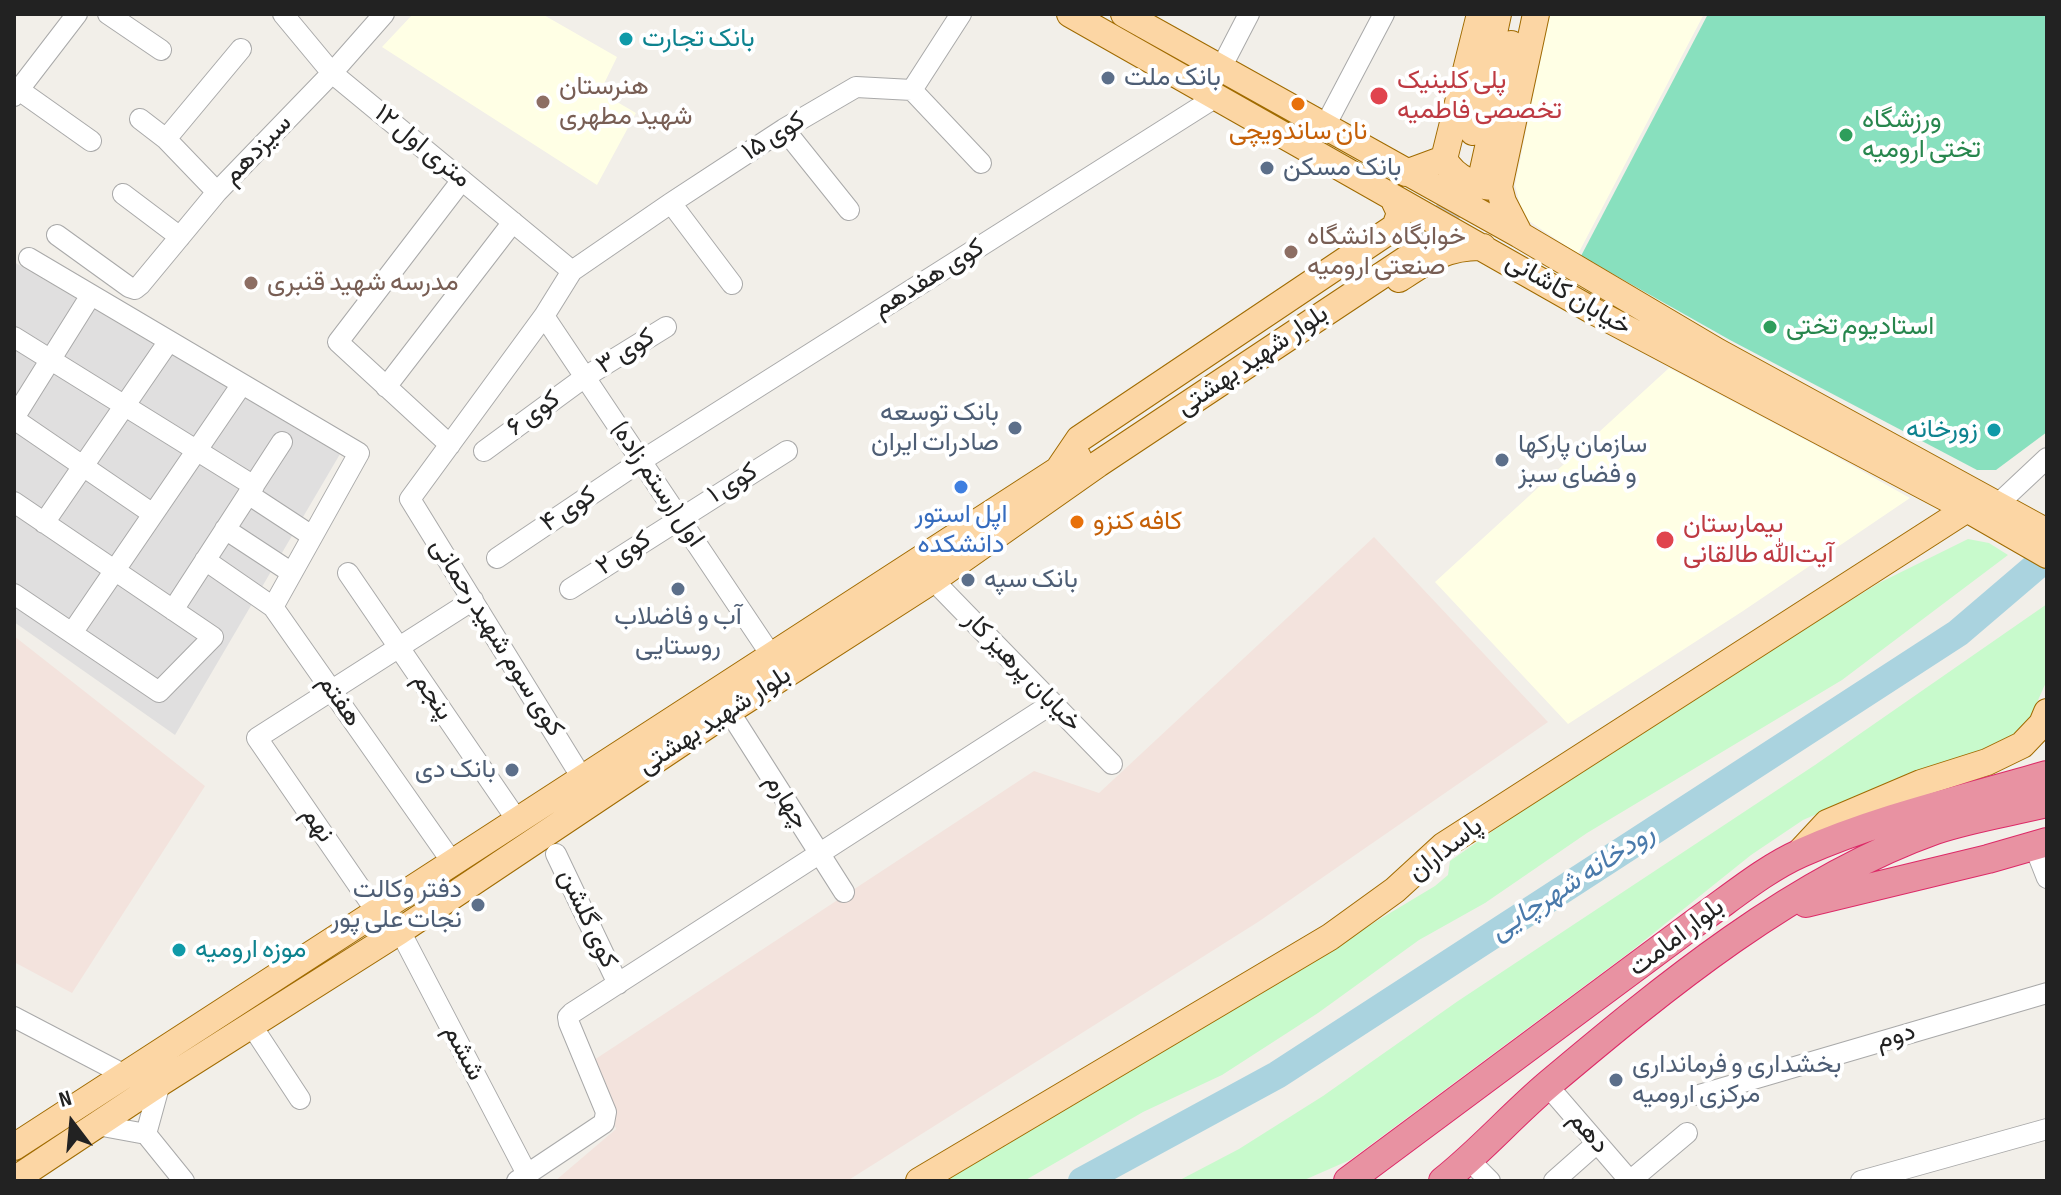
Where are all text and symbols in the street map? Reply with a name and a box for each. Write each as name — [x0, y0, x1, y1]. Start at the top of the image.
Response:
place label: بانک تجارت — [642, 23, 755, 55]
marker: بانک تجارت — [617, 30, 635, 48]
place label: بانک ملت — [1124, 62, 1221, 94]
place label: پلی کلینیک تخصصی فاطمیه — [1397, 65, 1562, 126]
marker: بانک ملت — [1099, 69, 1117, 87]
place label: هنرستان شهید مطهری — [559, 71, 693, 132]
marker: پلی کلینیک تخصصی فاطمیه — [1368, 85, 1390, 107]
marker: هنرستان شهید مطهری — [534, 93, 552, 111]
marker: نان ساندویچی — [1289, 95, 1307, 113]
street label: ۱۲ متری اول — [367, 99, 477, 195]
place label: ورزشگاه تختی ارومیه — [1862, 104, 1981, 166]
street label: کوی ۱۵ — [737, 106, 811, 168]
street label: سیزدهم — [217, 108, 299, 192]
place label: نان ساندویچی — [1229, 116, 1367, 148]
marker: ورزشگاه تختی ارومیه — [1837, 126, 1855, 144]
place label: بانک مسکن — [1283, 152, 1401, 184]
marker: بانک مسکن — [1258, 159, 1276, 177]
place label: خوابگاه دانشگاه صنعتی ارومیه — [1307, 221, 1466, 282]
street label: کوی هفدهم — [868, 233, 990, 325]
marker: خوابگاه دانشگاه صنعتی ارومیه — [1282, 243, 1300, 261]
street label: خیابان کاشانی — [1500, 247, 1636, 343]
place label: مدرسه شهید قنبری — [267, 267, 459, 299]
marker: مدرسه شهید قنبری — [242, 274, 260, 292]
street label: بلوار شهید بهشتی — [1171, 299, 1335, 423]
place label: استادیوم تختی — [1786, 311, 1934, 343]
marker: استادیوم تختی — [1761, 318, 1779, 336]
street label: کوی ۳ — [591, 322, 661, 382]
street label: کوی ۶ — [501, 384, 567, 444]
place label: بانک توسعه صادرات ایران — [871, 397, 999, 458]
place label: زورخانه — [1906, 414, 1978, 446]
street label: اول (رستم زاده) — [604, 416, 710, 554]
marker: بانک توسعه صادرات ایران — [1006, 419, 1024, 437]
marker: زورخانه — [1985, 421, 2003, 439]
place label: سازمان پارکها و فضای سبز — [1518, 429, 1647, 490]
marker: سازمان پارکها و فضای سبز — [1493, 451, 1511, 469]
street label: کوی ۱ — [702, 457, 764, 511]
marker: اپل استور دانشکده — [952, 478, 970, 496]
street label: کوی ۴ — [535, 480, 603, 540]
place label: اپل استور دانشکده — [915, 499, 1007, 560]
place label: کافه کنزو — [1093, 506, 1182, 538]
place label: بیمارستان آیت‌الله طالقانی — [1683, 509, 1833, 570]
marker: کافه کنزو — [1068, 513, 1086, 531]
street label: کوی ۲ — [591, 525, 657, 583]
marker: بیمارستان آیت‌الله طالقانی — [1654, 529, 1676, 551]
street label: کوی سوم شهید رحمانی — [422, 533, 570, 743]
place label: بانک سپه — [984, 564, 1078, 596]
marker: بانک سپه — [959, 571, 977, 589]
marker: آب و فاضلاب روستایی — [669, 580, 687, 598]
place label: آب و فاضلاب روستایی — [614, 601, 742, 662]
street label: خیابان پرهیز کار — [956, 605, 1088, 739]
street label: بلوار شهید بهشتی — [633, 660, 797, 782]
street label: پنجم — [405, 667, 459, 727]
street label: هفتم — [310, 669, 368, 733]
place label: بانک دی — [415, 754, 496, 786]
marker: بانک دی — [503, 761, 521, 779]
street label: چهارم — [757, 769, 815, 835]
street label: نهم — [294, 801, 340, 849]
street label: پاسداران — [1403, 811, 1489, 889]
water label: رودخانه شهرچایی — [1484, 817, 1662, 949]
street label: کوی گلشن — [550, 864, 624, 974]
place label: دفتر وکالت نجات علی پور — [330, 874, 462, 936]
street label: بلوار امامت — [1623, 892, 1731, 984]
marker: دفتر وکالت نجات علی پور — [469, 896, 487, 914]
place label: موزه ارومیه — [195, 934, 306, 966]
marker: موزه ارومیه — [170, 941, 188, 959]
street label: دوم — [1873, 1017, 1919, 1057]
street label: ششم — [435, 1020, 491, 1086]
place label: بخشداری و فرمانداری مرکزی ارومیه — [1632, 1049, 1841, 1110]
marker: بخشداری و فرمانداری مرکزی ارومیه — [1607, 1071, 1625, 1089]
north arrow — [32, 1083, 112, 1163]
text: N — [56, 1085, 75, 1114]
street label: دهم — [1561, 1105, 1615, 1161]

